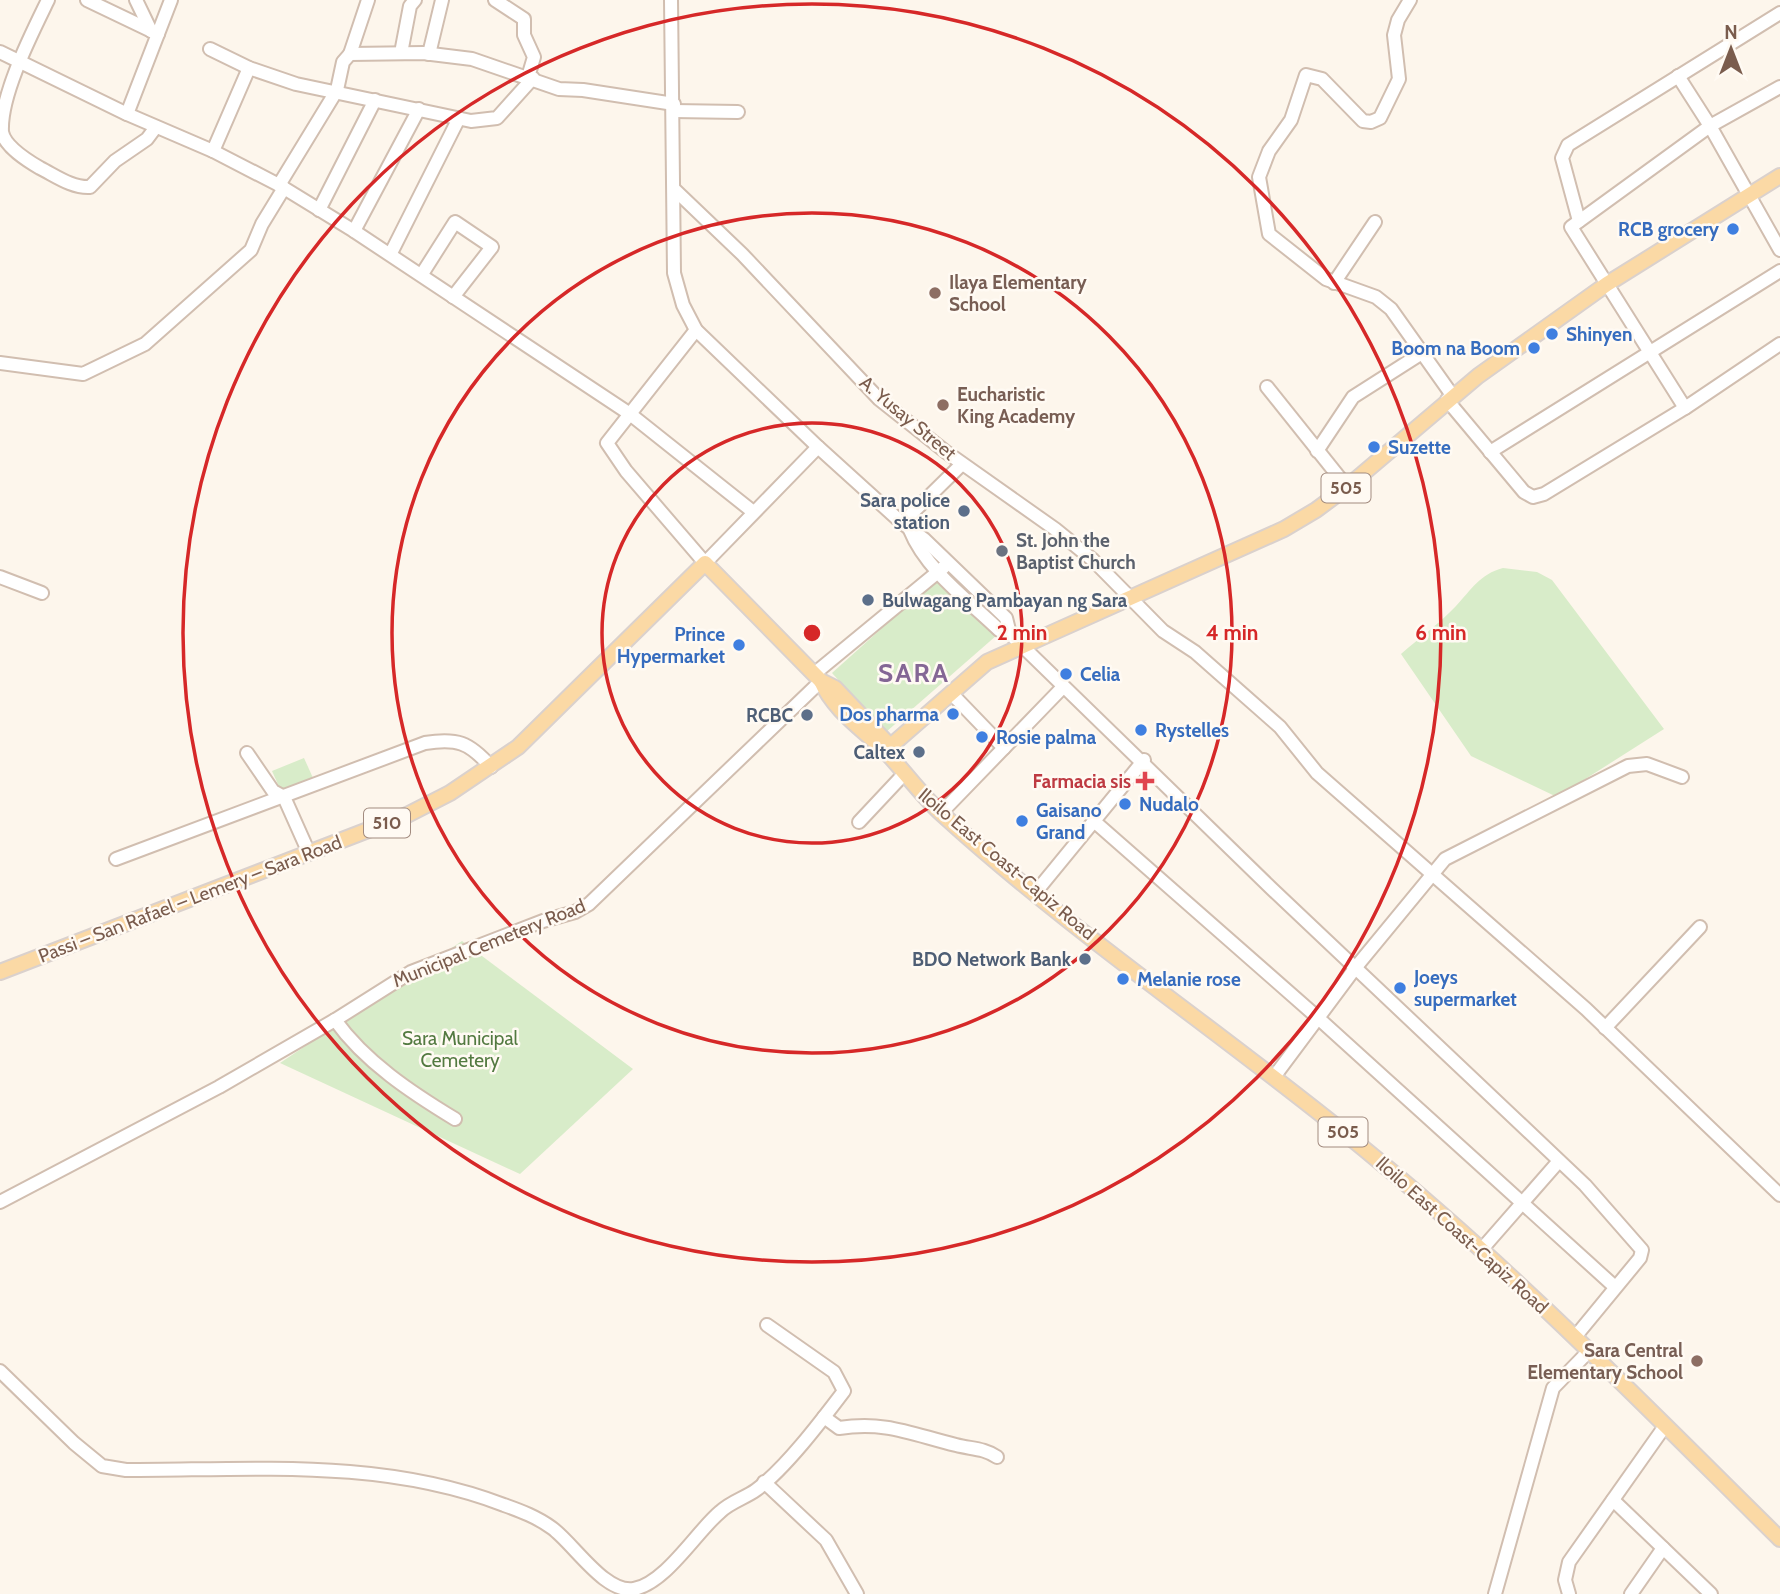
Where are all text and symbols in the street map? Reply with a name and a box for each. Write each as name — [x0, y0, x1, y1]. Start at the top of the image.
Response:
north arrow — [1696, 14, 1766, 84]
text: N — [1724, 21, 1738, 44]
place label: RCB grocery — [1618, 218, 1720, 241]
marker: RCB grocery — [1725, 221, 1741, 237]
place label: Ilaya Elementary School — [949, 271, 1087, 316]
marker: Ilaya Elementary School — [927, 285, 943, 301]
place label: Shinyen — [1566, 323, 1632, 346]
marker: Shinyen — [1544, 326, 1560, 342]
place label: Boom na Boom — [1391, 337, 1520, 360]
marker: Boom na Boom — [1526, 340, 1542, 356]
street label: A. Yusay Street — [855, 371, 961, 465]
place label: Eucharistic King Academy — [957, 383, 1076, 428]
marker: Eucharistic King Academy — [935, 397, 951, 413]
place label: Suzette — [1388, 436, 1451, 459]
marker: Suzette — [1366, 439, 1382, 455]
road number: 505 — [1322, 474, 1370, 502]
place label: Sara police station — [860, 489, 950, 534]
marker: Sara police station — [956, 503, 972, 519]
place label: St. John the Baptist Church — [1016, 529, 1136, 574]
marker: St. John the Baptist Church — [994, 543, 1010, 559]
place label: Bulwagang Pambayan ng Sara — [882, 589, 1128, 612]
marker: Bulwagang Pambayan ng Sara — [860, 592, 876, 608]
text: 2 min — [997, 620, 1047, 645]
text: 4 min — [1206, 620, 1258, 645]
text: 6 min — [1415, 620, 1467, 645]
centre of rings — [800, 621, 824, 645]
place label: Prince Hypermarket — [617, 623, 725, 668]
marker: Prince Hypermarket — [731, 637, 747, 653]
district label: SARA — [878, 657, 950, 689]
place label: Celia — [1080, 663, 1121, 686]
marker: Celia — [1058, 666, 1074, 682]
place label: Dos pharma — [839, 703, 940, 726]
place label: RCBC — [746, 704, 793, 727]
marker: Dos pharma — [945, 706, 961, 722]
marker: RCBC — [799, 707, 815, 723]
place label: Rystelles — [1155, 719, 1229, 742]
marker: Rystelles — [1133, 722, 1149, 738]
place label: Rosie palma — [996, 726, 1097, 749]
marker: Rosie palma — [974, 729, 990, 745]
place label: Caltex — [853, 741, 906, 764]
marker: Caltex — [911, 744, 927, 760]
place label: Farmacia sis — [1032, 770, 1131, 793]
marker: Farmacia sis — [1137, 773, 1153, 789]
street label: Iloilo East Coast-Capiz Road — [914, 783, 1100, 945]
place label: Nudalo — [1139, 793, 1199, 816]
marker: Nudalo — [1117, 796, 1133, 812]
place label: Gaisano Grand — [1036, 799, 1102, 844]
road number: 510 — [364, 808, 410, 838]
marker: Gaisano Grand — [1014, 813, 1030, 829]
street label: Passi – San Rafael – Lemery – Sara Road — [35, 830, 345, 968]
street label: Municipal Cemetery Road — [389, 894, 589, 992]
place label: BDO Network Bank — [912, 948, 1072, 971]
marker: BDO Network Bank — [1077, 951, 1093, 967]
place label: Joeys supermarket — [1413, 966, 1517, 1011]
place label: Melanie rose — [1137, 968, 1241, 991]
marker: Melanie rose — [1115, 971, 1131, 987]
marker: Joeys supermarket — [1392, 980, 1408, 996]
park label: Sara Municipal Cemetery — [402, 1027, 519, 1072]
road number: 505 — [1318, 1118, 1368, 1147]
street label: Iloilo East Coast-Capiz Road — [1371, 1152, 1553, 1318]
place label: Sara Central Elementary School — [1527, 1339, 1683, 1384]
marker: Sara Central Elementary School — [1689, 1353, 1705, 1369]

